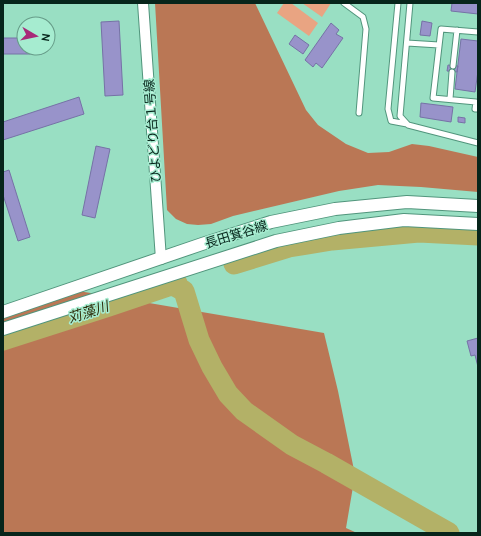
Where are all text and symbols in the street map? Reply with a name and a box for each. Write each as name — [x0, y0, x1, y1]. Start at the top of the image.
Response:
north arrow — [16, 16, 56, 56]
text: N — [38, 33, 53, 43]
street label: ひよどり台１号線 — [140, 79, 164, 183]
street label: 長田箕谷線 — [203, 217, 269, 251]
water label: 苅藻川 — [65, 296, 113, 327]

